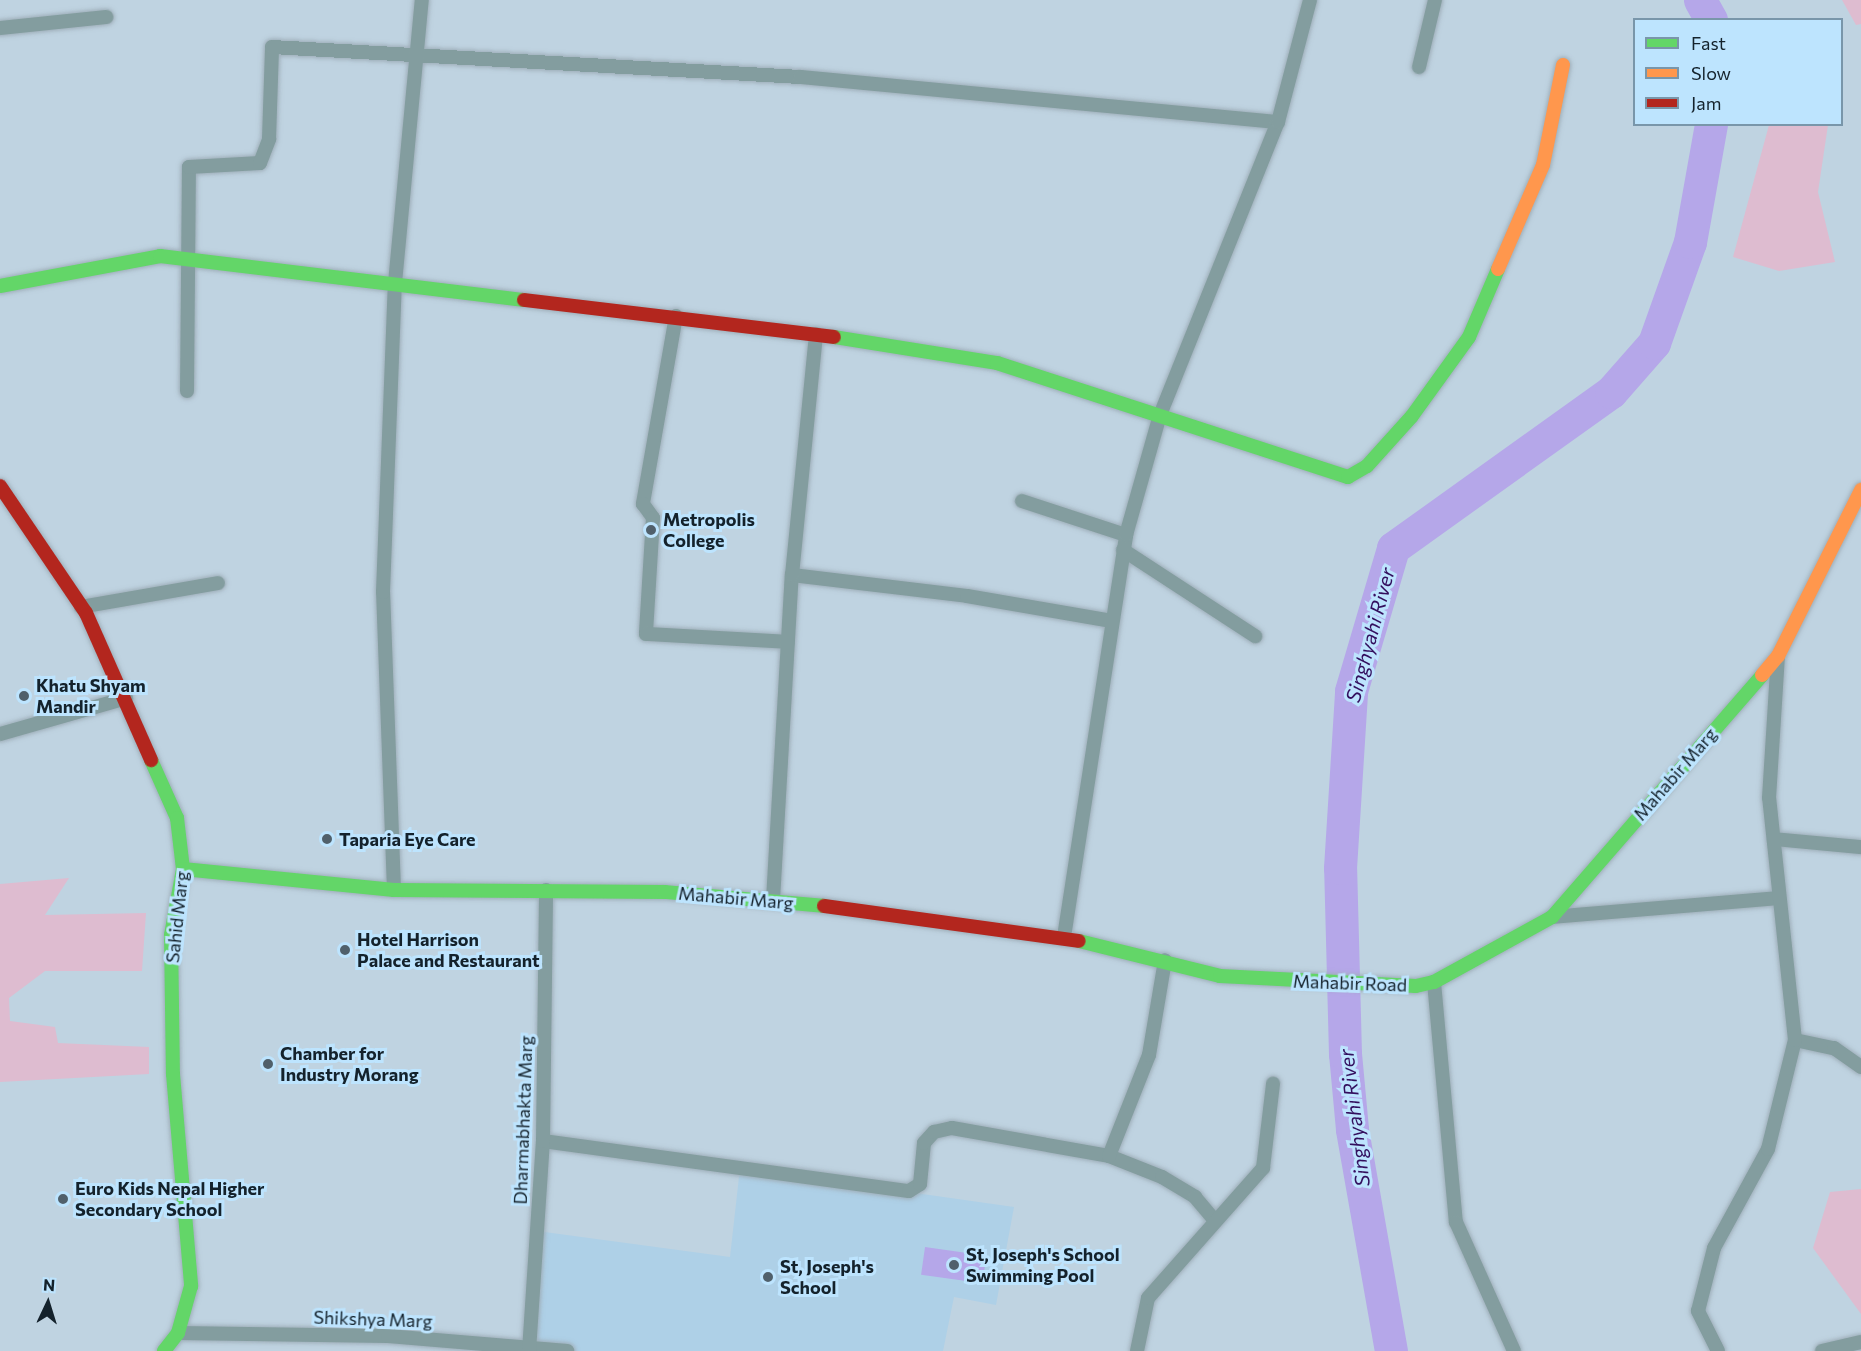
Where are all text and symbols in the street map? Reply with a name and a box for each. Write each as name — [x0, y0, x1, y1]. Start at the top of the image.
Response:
legend — [1633, 18, 1843, 126]
text: Fast — [1691, 32, 1726, 54]
text: Slow — [1691, 62, 1731, 84]
text: Jam — [1691, 92, 1721, 114]
place label: Metropolis College — [663, 509, 755, 552]
marker: Metropolis College — [644, 523, 658, 537]
water label: Singhyahi River — [1341, 565, 1399, 705]
place label: Khatu Shyam Mandir — [36, 675, 146, 718]
marker: Khatu Shyam Mandir — [17, 689, 31, 703]
street label: Mahabir Marg — [1629, 723, 1721, 825]
place label: Taparia Eye Care — [339, 828, 476, 850]
marker: Taparia Eye Care — [320, 832, 334, 846]
street label: Sahid Marg — [161, 870, 193, 964]
street label: Mahabir Marg — [678, 882, 794, 914]
place label: Hotel Harrison Palace and Restaurant — [357, 929, 540, 972]
marker: Hotel Harrison Palace and Restaurant — [338, 943, 352, 957]
street label: Mahabir Road — [1293, 970, 1407, 996]
street label: Dharmabhakta Marg — [509, 1035, 537, 1205]
place label: Chamber for Industry Morang — [280, 1043, 419, 1086]
water label: Singhyahi River — [1334, 1048, 1374, 1188]
marker: Chamber for Industry Morang — [261, 1057, 275, 1071]
place label: Euro Kids Nepal Higher Secondary School — [75, 1178, 264, 1220]
marker: Euro Kids Nepal Higher Secondary School — [56, 1192, 70, 1206]
place label: St, Joseph's School Swimming Pool — [966, 1244, 1120, 1286]
place label: St, Joseph's School — [780, 1256, 874, 1298]
marker: St, Joseph's School Swimming Pool — [947, 1258, 961, 1272]
marker: St, Joseph's School — [761, 1270, 775, 1284]
north arrow — [18, 1273, 78, 1333]
text: N — [43, 1275, 56, 1294]
street label: Shikshya Marg — [313, 1306, 433, 1332]

